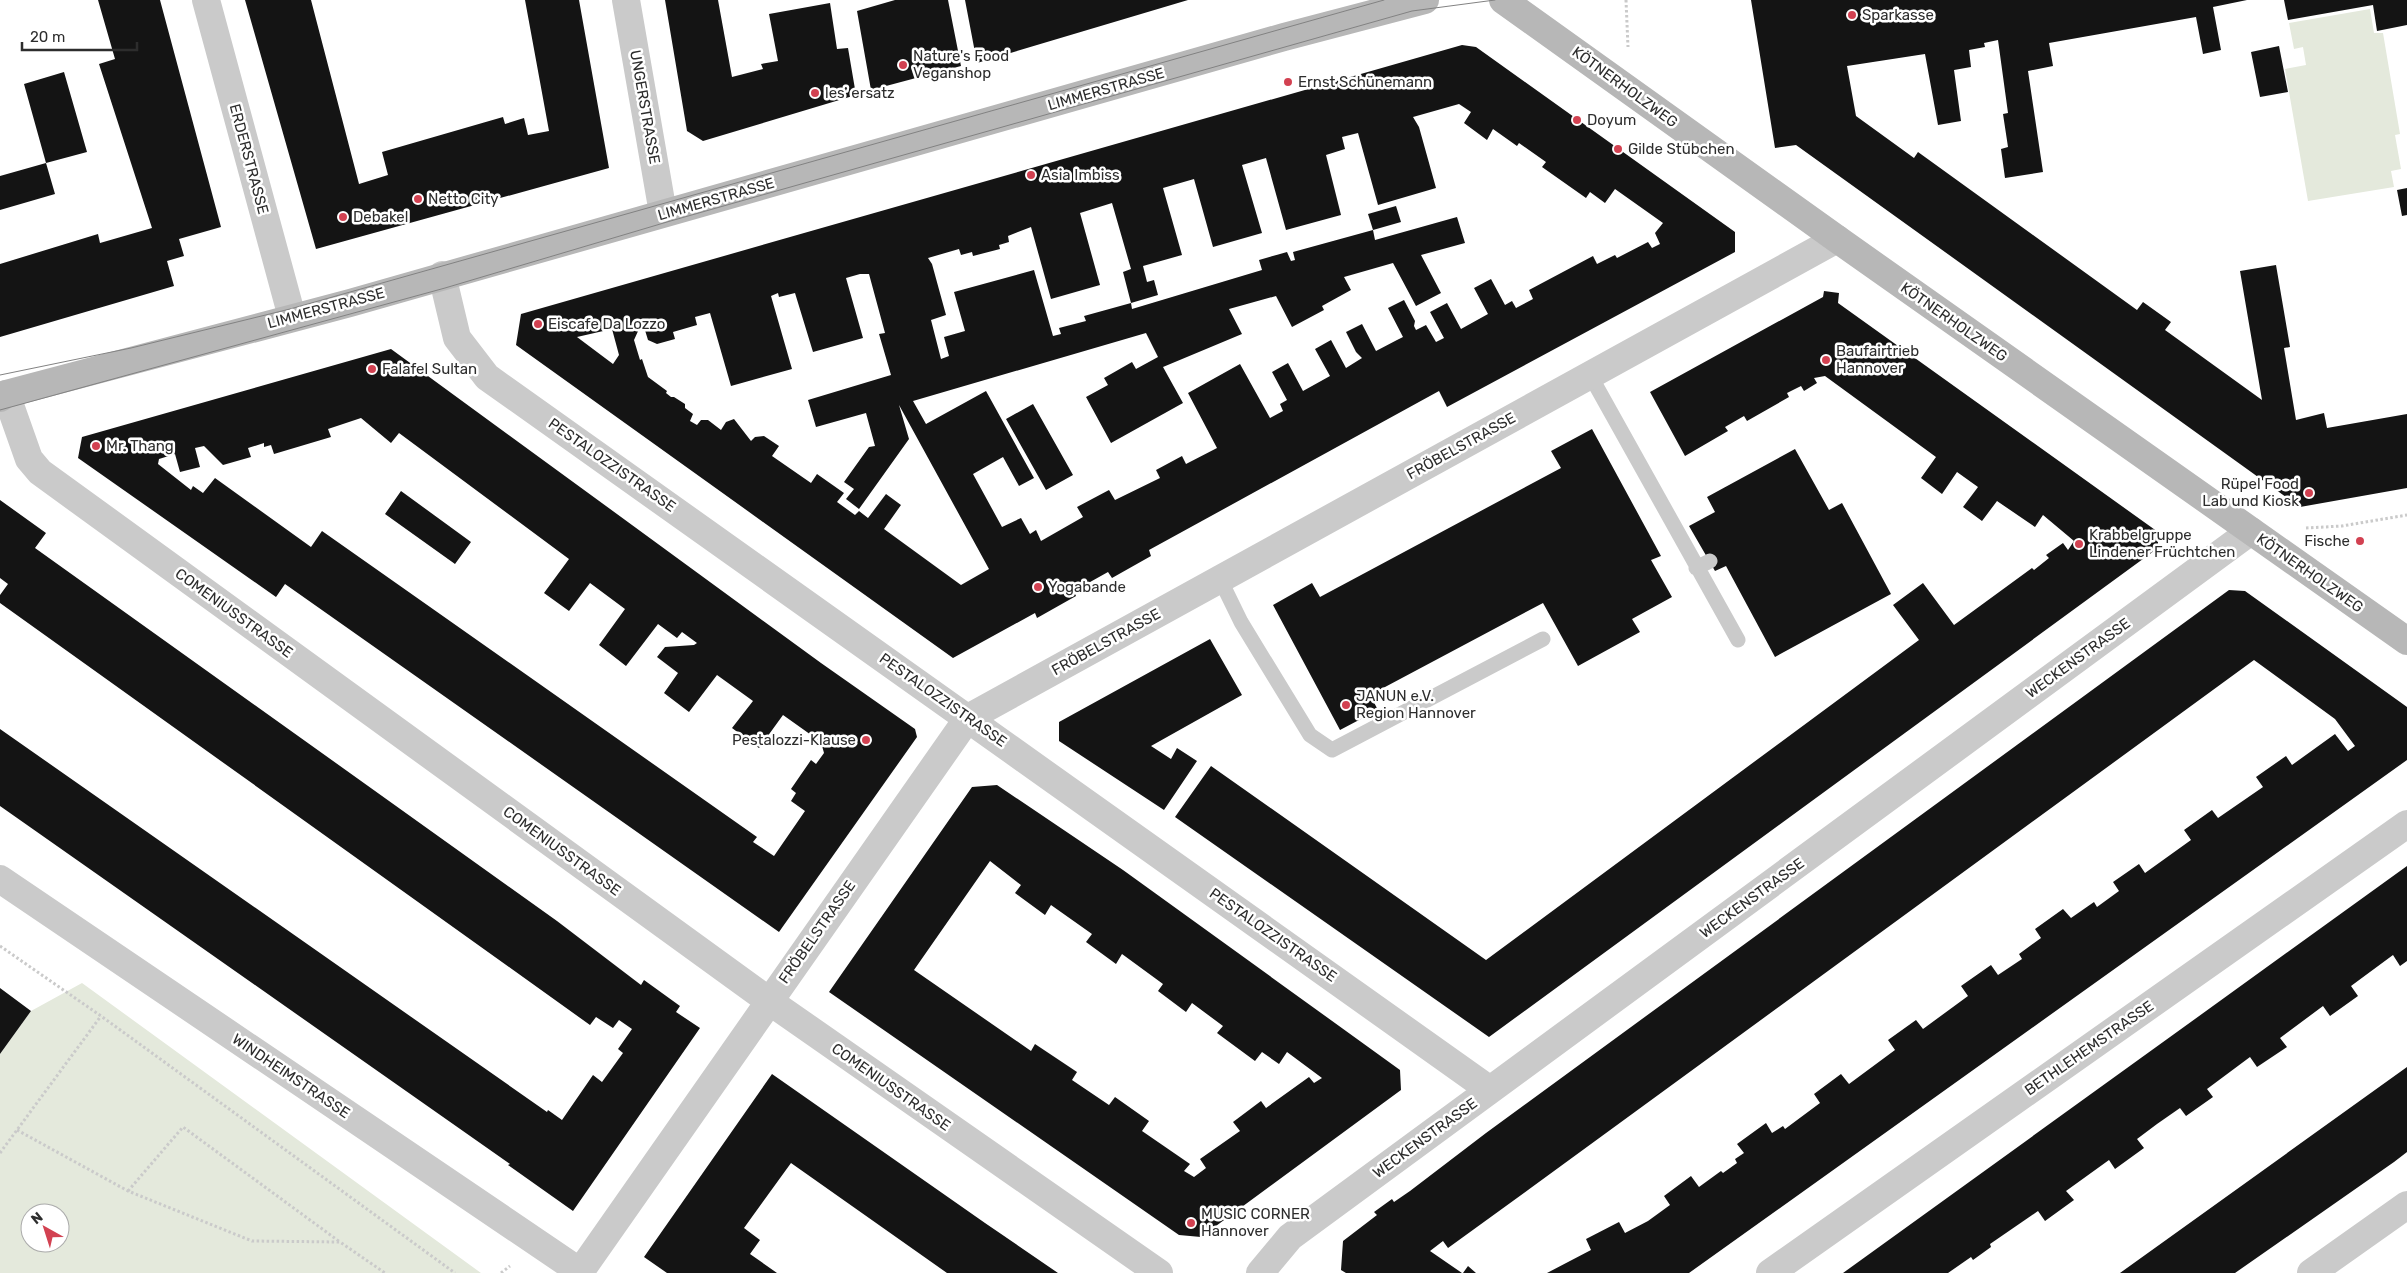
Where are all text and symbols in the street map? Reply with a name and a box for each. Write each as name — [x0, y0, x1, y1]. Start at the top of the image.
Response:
place label: Sparkasse — [1862, 6, 1934, 24]
marker: Sparkasse — [1846, 9, 1858, 21]
scale bar — [22, 20, 138, 52]
text: 20 m — [30, 28, 65, 46]
street label: KÖTNERHOLZWEG — [1569, 43, 1681, 131]
place label: Nature's Food Veganshop — [913, 47, 1009, 82]
street label: UNGERSTRASSE — [626, 49, 664, 165]
marker: Nature's Food Veganshop — [897, 59, 909, 71]
street label: LIMMERSTRASSE — [1046, 64, 1166, 114]
place label: Ernst Schünemann — [1298, 73, 1432, 91]
marker: Ernst Schünemann — [1282, 76, 1294, 88]
place label: les' ersatz — [825, 84, 895, 102]
marker: les' ersatz — [809, 87, 821, 99]
street label: ERDERSTRASSE — [226, 102, 272, 216]
place label: Doyum — [1587, 111, 1636, 129]
marker: Doyum — [1571, 114, 1583, 126]
place label: Gilde Stübchen — [1628, 140, 1735, 158]
marker: Gilde Stübchen — [1612, 143, 1624, 155]
place label: Asia Imbiss — [1041, 166, 1120, 184]
marker: Asia Imbiss — [1025, 169, 1037, 181]
street label: LIMMERSTRASSE — [656, 174, 776, 224]
place label: Netto City — [428, 190, 499, 208]
marker: Netto City — [412, 193, 424, 205]
place label: Debakel — [353, 208, 408, 226]
marker: Debakel — [337, 211, 349, 223]
street label: KÖTNERHOLZWEG — [1897, 279, 2011, 365]
street label: LIMMERSTRASSE — [265, 284, 387, 332]
place label: Eiscafe Da Lozzo — [548, 315, 665, 333]
marker: Eiscafe Da Lozzo — [532, 318, 544, 330]
place label: Baufairtrieb Hannover — [1836, 342, 1919, 377]
marker: Baufairtrieb Hannover — [1820, 354, 1832, 366]
place label: Falafel Sultan — [382, 360, 477, 378]
marker: Falafel Sultan — [366, 363, 378, 375]
street label: FRÖBELSTRASSE — [1403, 409, 1519, 483]
street label: PESTALOZZISTRASSE — [545, 414, 679, 516]
place label: Mr. Thang — [106, 437, 174, 455]
marker: Mr. Thang — [90, 440, 102, 452]
place label: Rüpel Food Lab und Kiosk — [2202, 475, 2299, 510]
marker: Rüpel Food Lab und Kiosk — [2303, 487, 2315, 499]
place label: Krabbelgruppe Lindener Früchtchen — [2089, 526, 2235, 561]
street label: KÖTNERHOLZWEG — [2253, 530, 2367, 616]
place label: Fische — [2304, 532, 2350, 550]
marker: Fische — [2354, 535, 2366, 547]
marker: Krabbelgruppe Lindener Früchtchen — [2073, 538, 2085, 550]
street label: COMENIUSSTRASSE — [172, 564, 296, 662]
place label: Yogabande — [1048, 578, 1126, 596]
marker: Yogabande — [1032, 581, 1044, 593]
street label: FRÖBELSTRASSE — [1048, 605, 1164, 679]
street label: WECKENSTRASSE — [2022, 614, 2134, 702]
street label: PESTALOZZISTRASSE — [876, 649, 1010, 751]
place label: JANUN e.V. Region Hannover — [1356, 687, 1476, 722]
marker: JANUN e.V. Region Hannover — [1340, 699, 1352, 711]
place label: Pestalozzi-Klause — [732, 731, 856, 749]
marker: Pestalozzi-Klause — [860, 734, 872, 746]
street label: COMENIUSSTRASSE — [500, 802, 624, 900]
street label: WECKENSTRASSE — [1696, 854, 1808, 942]
street label: FRÖBELSTRASSE — [775, 877, 859, 987]
street label: PESTALOZZISTRASSE — [1206, 884, 1340, 986]
street label: BETHLEHEMSTRASSE — [2021, 997, 2157, 1099]
street label: WINDHEIMSTRASSE — [229, 1030, 353, 1122]
street label: COMENIUSSTRASSE — [828, 1039, 954, 1135]
street label: WECKENSTRASSE — [1369, 1094, 1481, 1182]
north arrow — [20, 1203, 70, 1253]
place label: MUSIC CORNER Hannover — [1201, 1205, 1310, 1240]
text: N — [28, 1209, 46, 1228]
marker: MUSIC CORNER Hannover — [1185, 1217, 1197, 1229]

